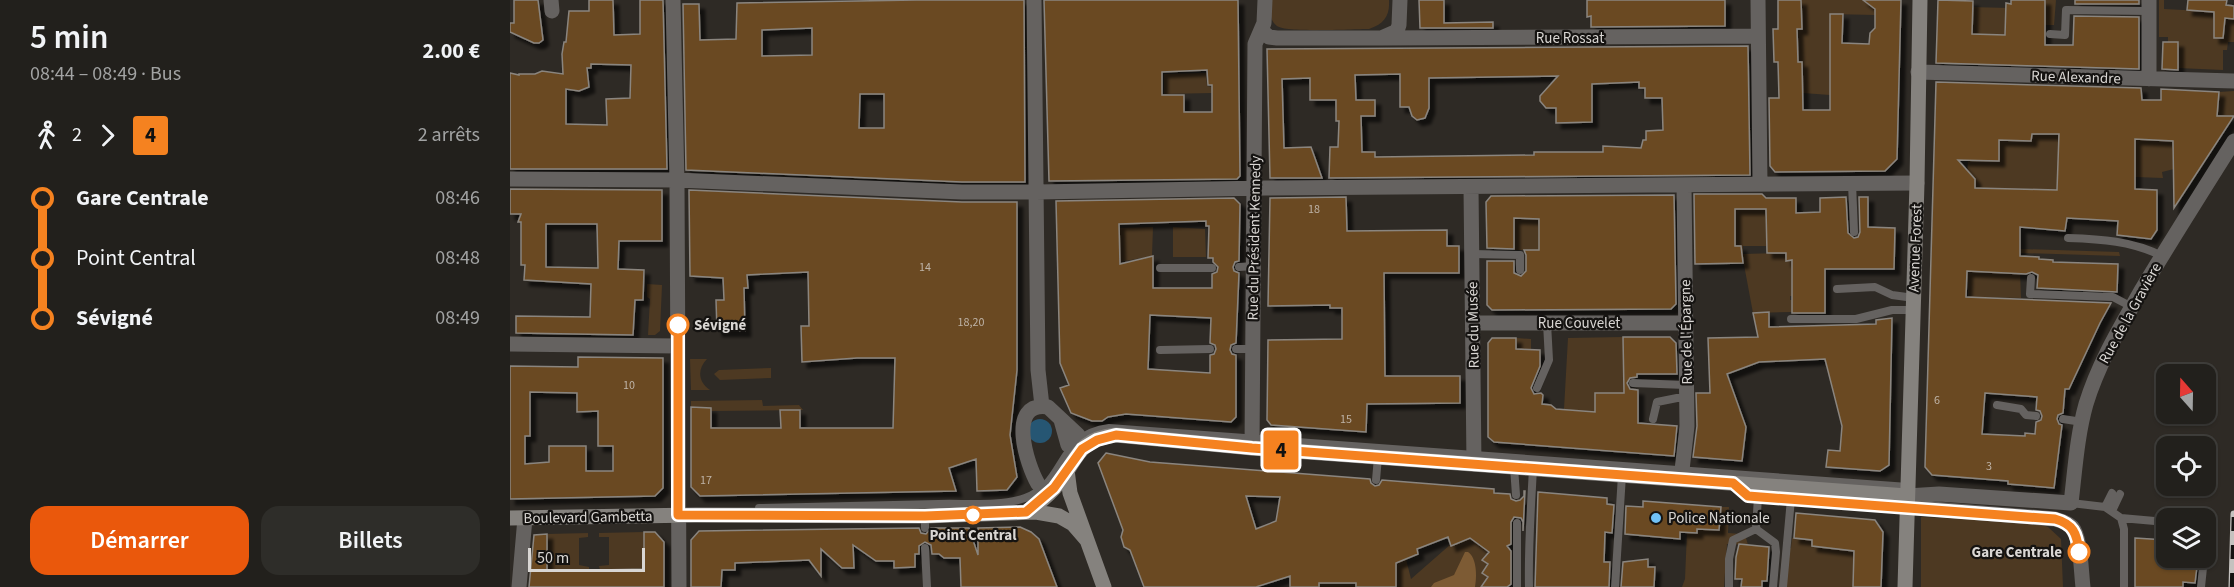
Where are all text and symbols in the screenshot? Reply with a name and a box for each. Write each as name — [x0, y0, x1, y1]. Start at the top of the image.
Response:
text: 5 min — [30, 14, 108, 61]
street label: Rue Rossat — [1536, 28, 1604, 49]
text: 2.00 € — [423, 35, 480, 67]
text: 08:44 – 08:49 · Bus — [30, 60, 181, 88]
street label: Rue Alexandre — [2031, 65, 2121, 90]
icon: walk — [30, 119, 63, 152]
icon: forward — [91, 119, 124, 152]
text: 4 — [145, 120, 156, 150]
text: 2 — [72, 121, 82, 149]
text: 2 arrêts — [418, 121, 480, 149]
street label: Rue du Président Kennedy — [1243, 155, 1266, 321]
text: Gare Centrale — [76, 182, 209, 214]
text: 08:46 — [435, 184, 480, 212]
house number: 18 — [1308, 201, 1320, 218]
street label: Avenue Forest — [1903, 204, 1928, 292]
text: Point Central — [76, 242, 196, 274]
text: 08:48 — [435, 244, 480, 272]
house number: 14 — [919, 259, 931, 276]
street label: Rue de la Gravière — [2094, 259, 2167, 368]
street label: Rue de l'Épargne — [1675, 279, 1698, 385]
street label: Rue du Musée — [1462, 281, 1485, 369]
text: Sévigné — [76, 302, 153, 334]
text: 08:49 — [435, 304, 480, 332]
street label: Rue Couvelet — [1538, 313, 1620, 334]
marker: Sévigné — [667, 314, 689, 336]
house number: 18,20 — [958, 314, 984, 331]
place label: Sévigné — [694, 315, 747, 336]
north arrow — [2156, 364, 2216, 424]
map controls — [2156, 364, 2216, 568]
house number: 10 — [623, 377, 635, 394]
house number: 6 — [1934, 392, 1940, 409]
house number: 15 — [1340, 411, 1352, 428]
line badge: 4 — [1262, 430, 1300, 470]
text: 4 — [1275, 435, 1287, 465]
button: locate — [2156, 436, 2216, 496]
house number: 3 — [1986, 458, 1992, 475]
house number: 17 — [700, 472, 712, 489]
button: Démarrer — [30, 506, 249, 575]
button: Billets — [261, 506, 480, 575]
street label: Boulevard Gambetta — [523, 506, 653, 529]
marker: Point Central — [964, 506, 982, 524]
place label: Police Nationale — [1668, 508, 1770, 529]
button: layers — [2156, 508, 2216, 568]
marker: Police Nationale — [1649, 511, 1663, 525]
place label: Point Central — [930, 525, 1017, 546]
marker: Gare Centrale — [2068, 541, 2090, 563]
place label: Gare Centrale — [1972, 542, 2062, 563]
scale bar — [528, 545, 645, 572]
text: 50 m — [537, 547, 569, 569]

